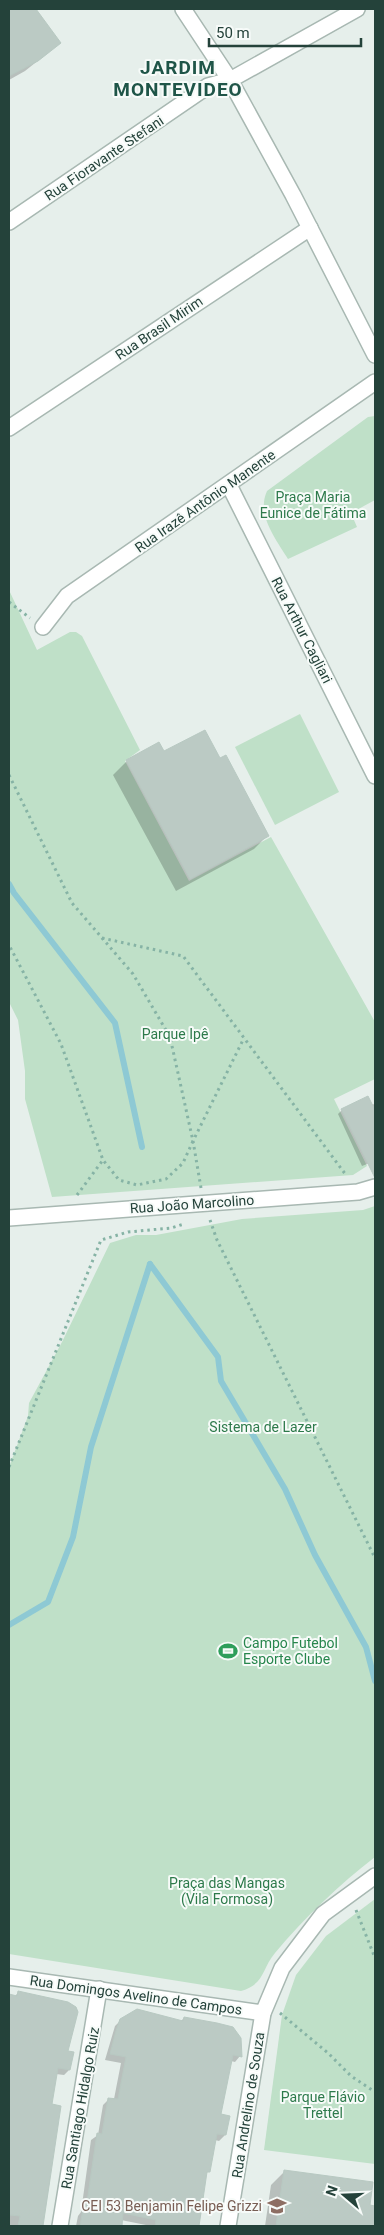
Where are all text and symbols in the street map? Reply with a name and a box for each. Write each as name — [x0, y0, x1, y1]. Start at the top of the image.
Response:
scale bar — [209, 15, 362, 47]
text: 50 m — [216, 24, 250, 42]
district label: JARDIM MONTEVIDEO — [113, 56, 243, 101]
street label: Rua Fioravante Stefani — [42, 112, 166, 204]
street label: Rua Brasil Mirim — [112, 293, 206, 363]
street label: Rua Irazê Antônio Manente — [132, 446, 278, 556]
park label: Praça Maria Eunice de Fátima — [260, 489, 366, 521]
street label: Rua Arthur Cagliari — [268, 574, 336, 686]
park label: Parque Ipê — [142, 1026, 208, 1042]
street label: Rua João Marcolino — [129, 1192, 255, 1216]
park label: Sistema de Lazer — [209, 1419, 317, 1435]
place label: Campo Futebol Esporte Clube — [243, 1635, 338, 1667]
sports icon: Campo Futebol Esporte Clube — [217, 1640, 239, 1662]
park label: Praça das Mangas (Vila Formosa) — [169, 1875, 285, 1908]
street label: Rua Domingos Avelino de Campos — [29, 1972, 243, 2018]
street label: Rua Santiago Hidalgo Ruiz — [58, 2026, 102, 2190]
street label: Rua Andrelino de Souza — [229, 2031, 267, 2179]
park label: Parque Flávio Trettel — [281, 2089, 365, 2121]
north arrow — [319, 2170, 369, 2220]
text: N — [323, 2183, 341, 2198]
school or university icon: CEI 53 Benjamin Felipe Grizzi — [266, 2195, 288, 2217]
place label: CEI 53 Benjamin Felipe Grizzi — [81, 2198, 262, 2214]

